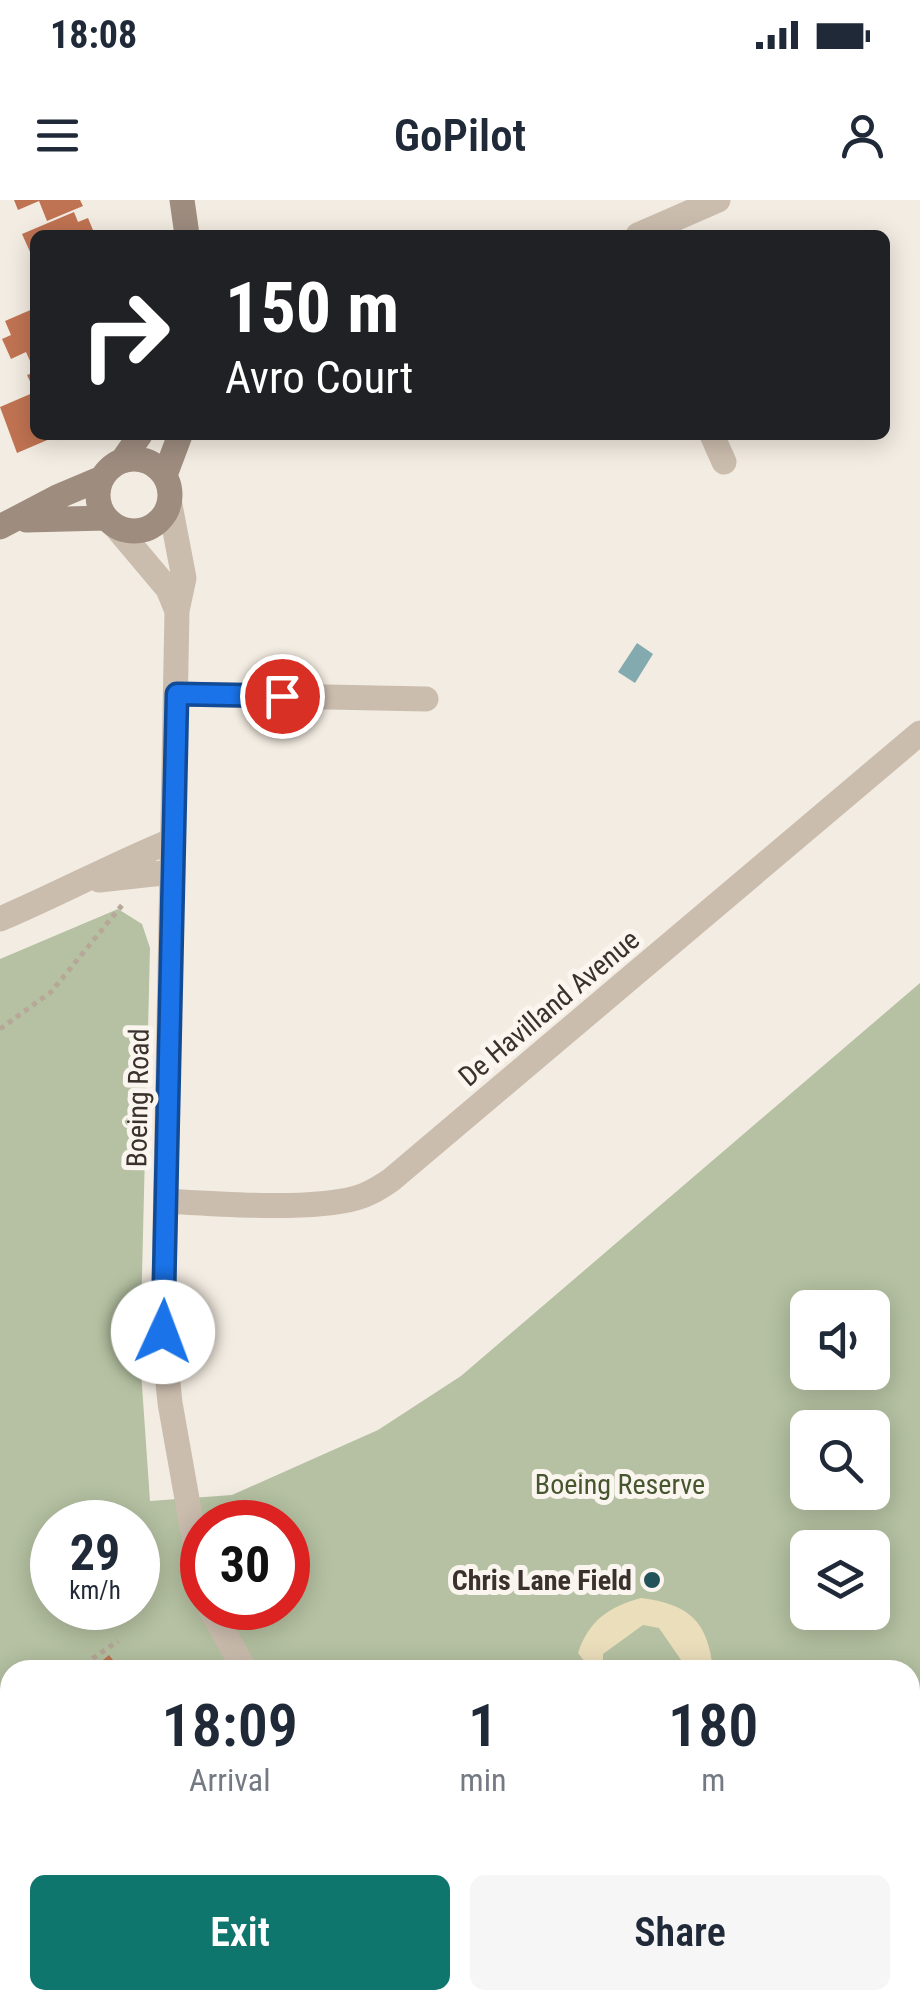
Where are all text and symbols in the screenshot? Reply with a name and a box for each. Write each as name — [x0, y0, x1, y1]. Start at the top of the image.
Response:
text: 18:08 — [50, 13, 137, 57]
icon: menu — [30, 108, 85, 163]
icon: person — [835, 108, 890, 163]
text: GoPilot — [394, 109, 526, 162]
text: 150 m — [225, 267, 399, 349]
icon: right — [60, 270, 190, 400]
text: Avro Court — [225, 351, 413, 404]
pin — [240, 654, 325, 739]
icon: arrive — [255, 669, 310, 724]
street label: De Havilland Avenue — [452, 923, 646, 1093]
street label: Boeing Road — [120, 1028, 156, 1168]
position arrow — [111, 1280, 215, 1384]
map controls — [790, 1290, 890, 1630]
button: sound — [790, 1290, 890, 1390]
button: search — [790, 1410, 890, 1510]
park label: Boeing Reserve — [535, 1468, 705, 1501]
speed limit sign: 30 — [180, 1500, 310, 1630]
text: 29 — [70, 1524, 120, 1582]
button: layers — [790, 1530, 890, 1630]
place label: Chris Lane Field — [452, 1564, 632, 1597]
marker: Chris Lane Field — [641, 1569, 663, 1591]
text: km/h — [69, 1576, 121, 1605]
text: 18:09 — [161, 1690, 298, 1761]
text: 1 — [468, 1690, 498, 1761]
text: 180 — [668, 1690, 758, 1761]
text: Arrival — [189, 1761, 270, 1799]
text: min — [460, 1761, 506, 1799]
text: m — [701, 1761, 725, 1799]
button: Exit — [30, 1875, 450, 1990]
button: Share — [470, 1875, 890, 1990]

